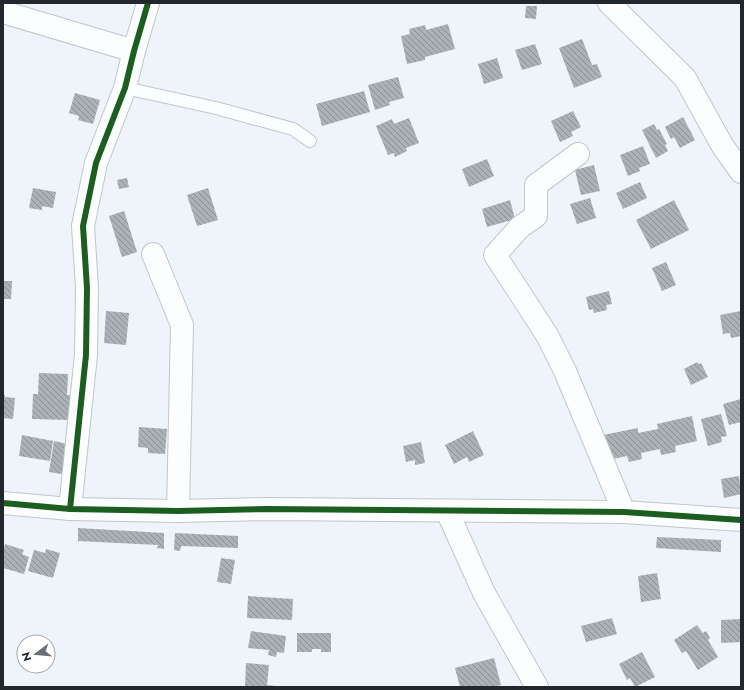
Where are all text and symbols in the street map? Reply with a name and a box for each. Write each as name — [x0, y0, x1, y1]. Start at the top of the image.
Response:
north arrow — [16, 634, 56, 674]
text: N — [17, 650, 35, 663]

